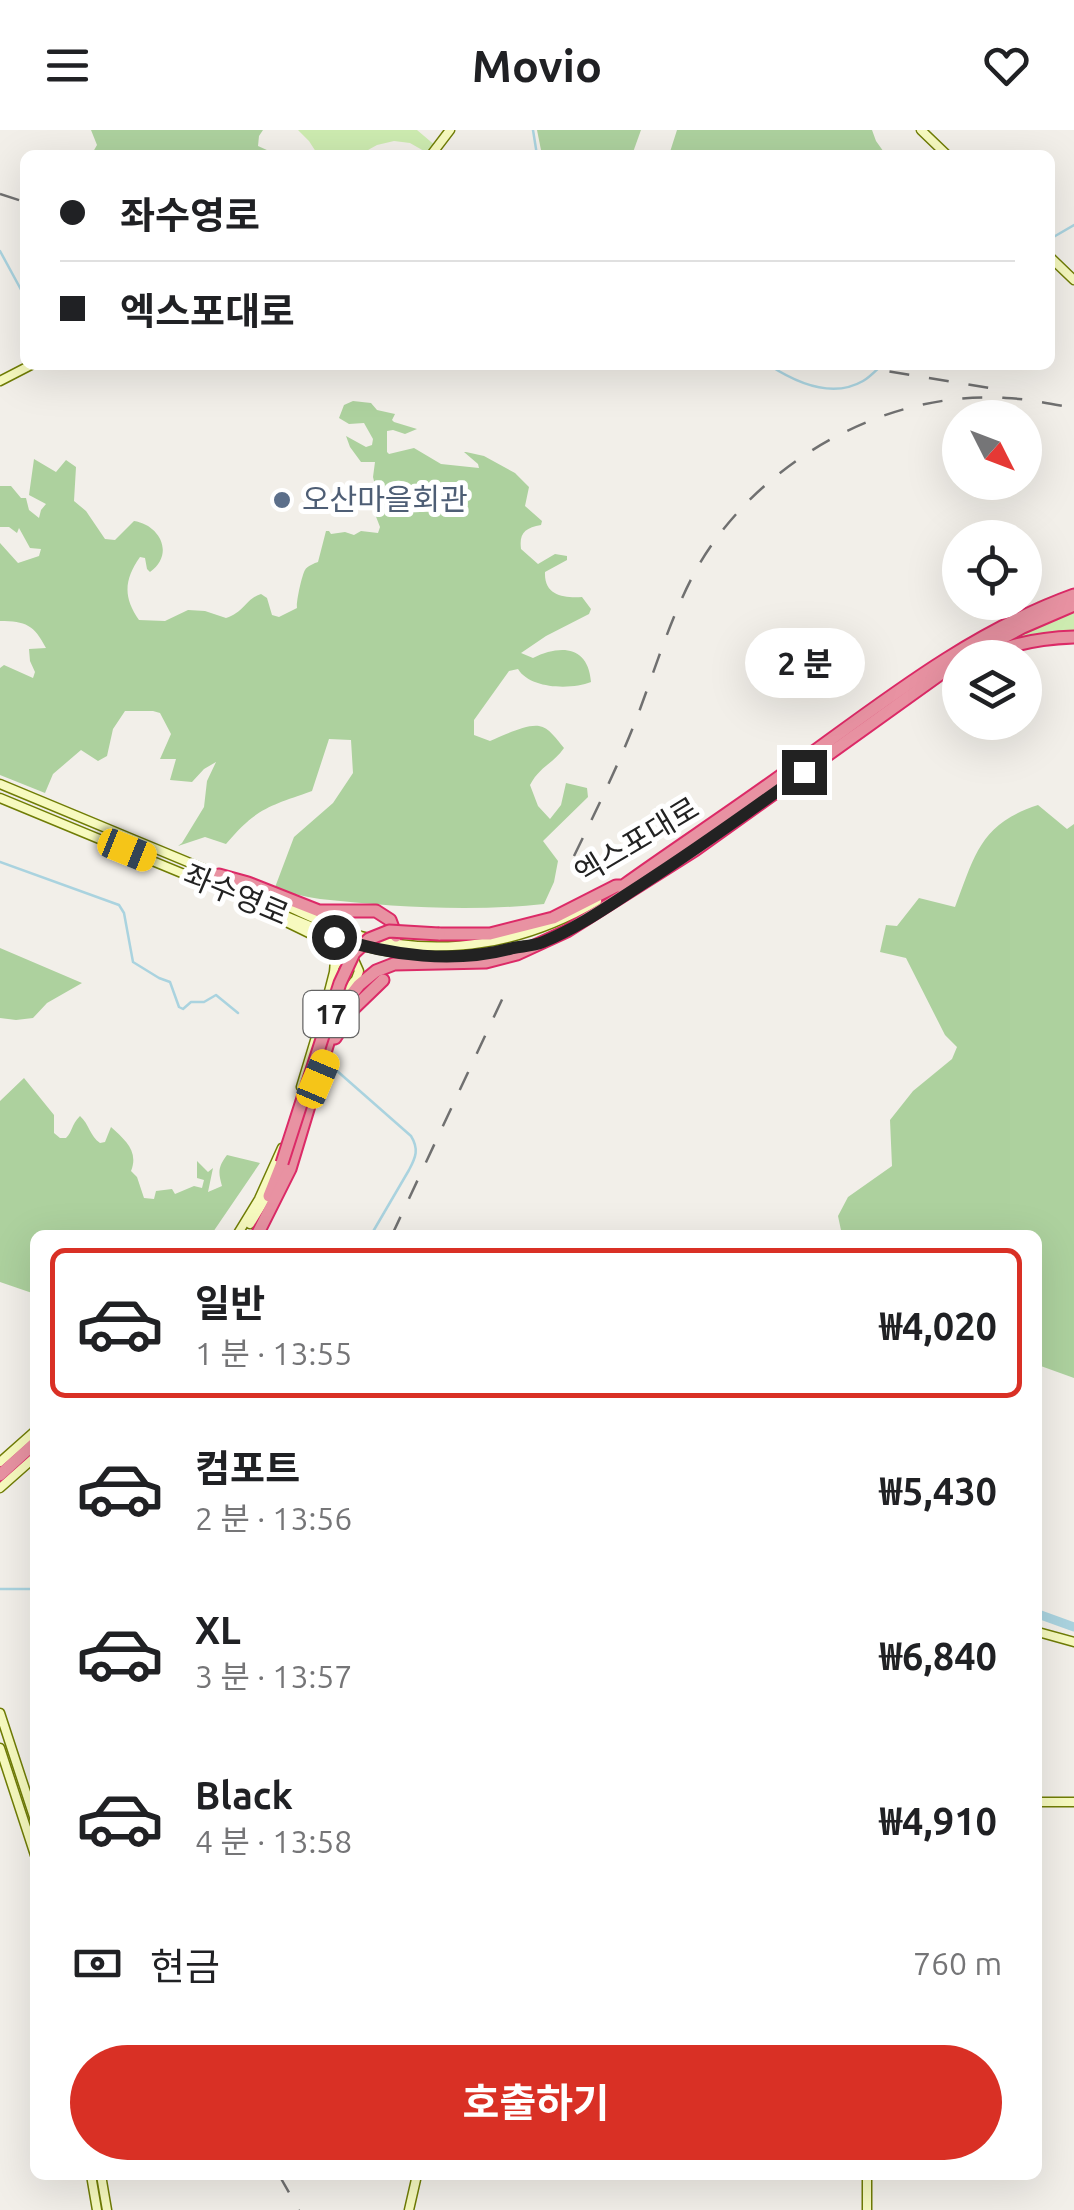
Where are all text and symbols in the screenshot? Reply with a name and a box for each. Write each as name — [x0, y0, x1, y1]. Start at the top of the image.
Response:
icon: menu — [40, 38, 95, 93]
icon: heart — [979, 38, 1034, 93]
text: Movio — [472, 40, 602, 91]
text: 좌수영로 — [120, 194, 260, 236]
text: 엑스포대로 — [120, 290, 295, 332]
north arrow — [942, 400, 1042, 500]
map controls — [942, 400, 1042, 740]
place label: 오산마을회관 — [302, 482, 468, 516]
marker: 오산마을회관 — [271, 489, 293, 511]
button: locate — [942, 520, 1042, 620]
callout: 2 분 — [744, 627, 864, 697]
button: layers — [942, 640, 1042, 740]
text: 2 분 — [777, 645, 833, 681]
route end — [782, 750, 827, 795]
street label: 엑스포대로 — [569, 790, 704, 890]
car — [94, 825, 160, 875]
street label: 좌수영로 — [179, 857, 294, 931]
route start — [312, 915, 357, 960]
road number: 17 — [304, 991, 358, 1037]
car — [292, 1046, 344, 1112]
icon: car — [75, 1278, 165, 1368]
text: 일반 — [195, 1282, 265, 1324]
text: ₩4,020 — [880, 1305, 997, 1347]
text: 1 분 · 13:55 — [195, 1335, 352, 1371]
icon: car — [75, 1443, 165, 1533]
text: 컴포트 — [195, 1447, 300, 1489]
text: ₩5,430 — [880, 1470, 997, 1512]
text: 2 분 · 13:56 — [195, 1500, 352, 1536]
icon: car — [75, 1608, 165, 1698]
text: XL — [195, 1609, 241, 1651]
text: ₩6,840 — [880, 1635, 997, 1677]
text: 3 분 · 13:57 — [195, 1658, 352, 1694]
icon: car — [75, 1773, 165, 1863]
text: Black — [195, 1774, 293, 1816]
text: ₩4,910 — [880, 1800, 997, 1842]
text: 4 분 · 13:58 — [195, 1823, 352, 1859]
icon: cash — [70, 1936, 125, 1991]
text: 현금 — [150, 1945, 220, 1987]
text: 760 m — [913, 1945, 1002, 1981]
button: 호출하기 — [70, 2045, 1002, 2160]

